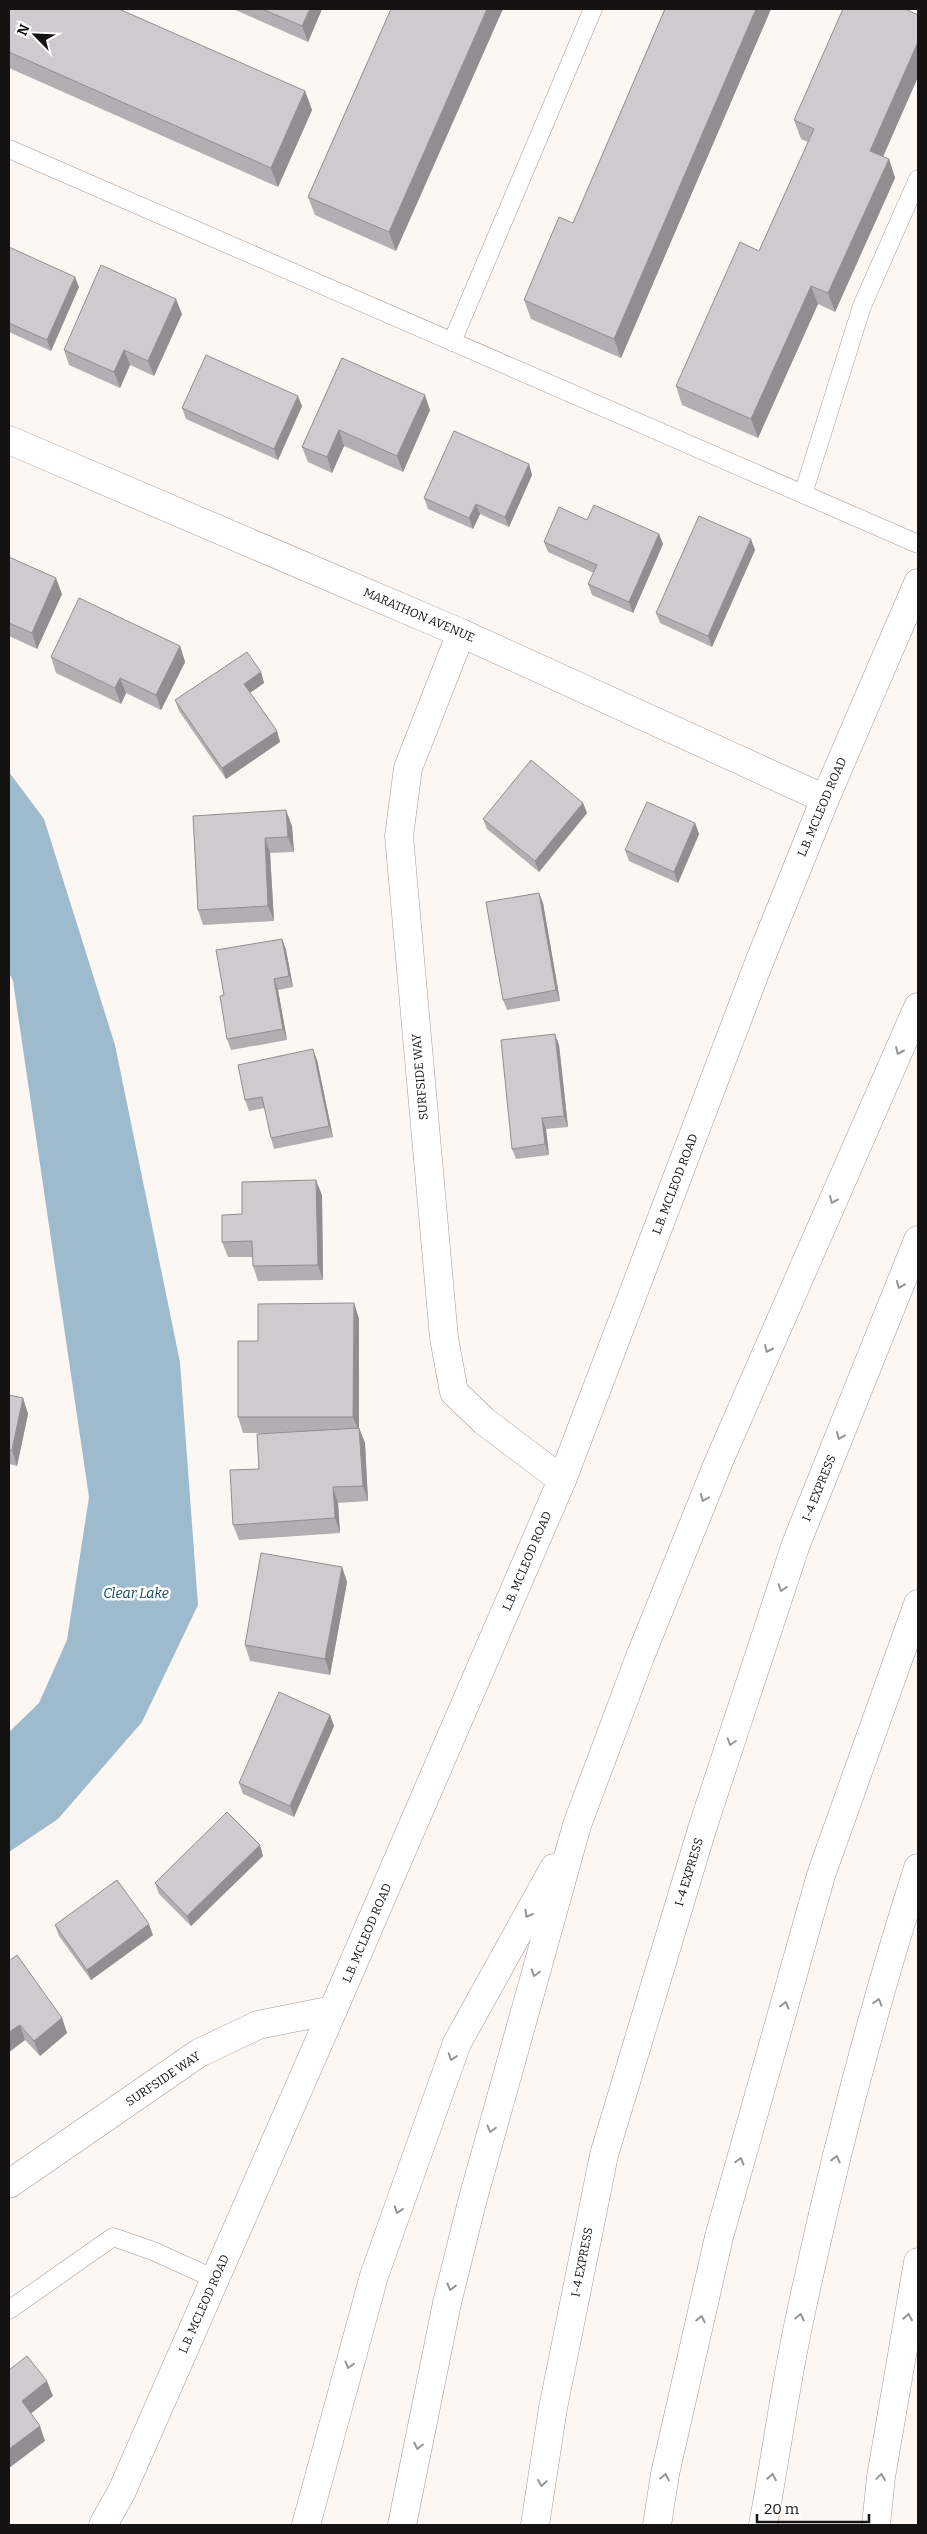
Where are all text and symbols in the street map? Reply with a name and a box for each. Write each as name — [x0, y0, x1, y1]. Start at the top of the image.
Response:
north arrow — [10, 10, 60, 60]
text: N — [14, 21, 34, 38]
street label: MARATHON AVENUE — [361, 585, 477, 645]
street label: L.B. MCLEOD ROAD — [795, 755, 849, 859]
street label: SURFSIDE WAY — [409, 1033, 431, 1121]
one-way arrow — [894, 1046, 905, 1055]
street label: L.B. MCLEOD ROAD — [649, 1132, 701, 1236]
one-way arrow — [829, 1195, 840, 1204]
one-way arrow — [896, 1280, 906, 1289]
one-way arrow — [764, 1344, 775, 1353]
one-way arrow — [835, 1431, 846, 1440]
street label: I-4 EXPRESS — [799, 1453, 839, 1523]
one-way arrow — [700, 1493, 710, 1502]
street label: L.B. MCLEOD ROAD — [500, 1509, 554, 1613]
one-way arrow — [777, 1583, 787, 1591]
water label: Clear Lake — [103, 1585, 169, 1602]
one-way arrow — [727, 1737, 737, 1746]
street label: I-4 EXPRESS — [672, 1836, 706, 1908]
street label: L.B. MCLEOD ROAD — [340, 1881, 394, 1985]
one-way arrow — [525, 1908, 535, 1917]
one-way arrow — [531, 1968, 541, 1976]
one-way arrow — [872, 1997, 883, 2006]
one-way arrow — [779, 2001, 789, 2009]
street label: SURFSIDE WAY — [123, 2049, 203, 2109]
one-way arrow — [448, 2052, 458, 2061]
one-way arrow — [487, 2125, 497, 2133]
one-way arrow — [830, 2154, 841, 2163]
one-way arrow — [735, 2158, 745, 2166]
one-way arrow — [394, 2205, 404, 2214]
street label: I-4 EXPRESS — [568, 2226, 596, 2298]
street label: L.B. MCLEOD ROAD — [176, 2252, 232, 2356]
one-way arrow — [446, 2282, 457, 2291]
one-way arrow — [902, 2312, 912, 2321]
one-way arrow — [794, 2313, 805, 2322]
one-way arrow — [695, 2314, 705, 2323]
one-way arrow — [345, 2360, 355, 2369]
one-way arrow — [413, 2441, 424, 2450]
one-way arrow — [875, 2472, 886, 2480]
one-way arrow — [659, 2473, 669, 2482]
one-way arrow — [766, 2473, 776, 2482]
one-way arrow — [537, 2478, 547, 2487]
scale bar — [757, 2492, 870, 2524]
text: 20 m — [764, 2500, 800, 2518]

